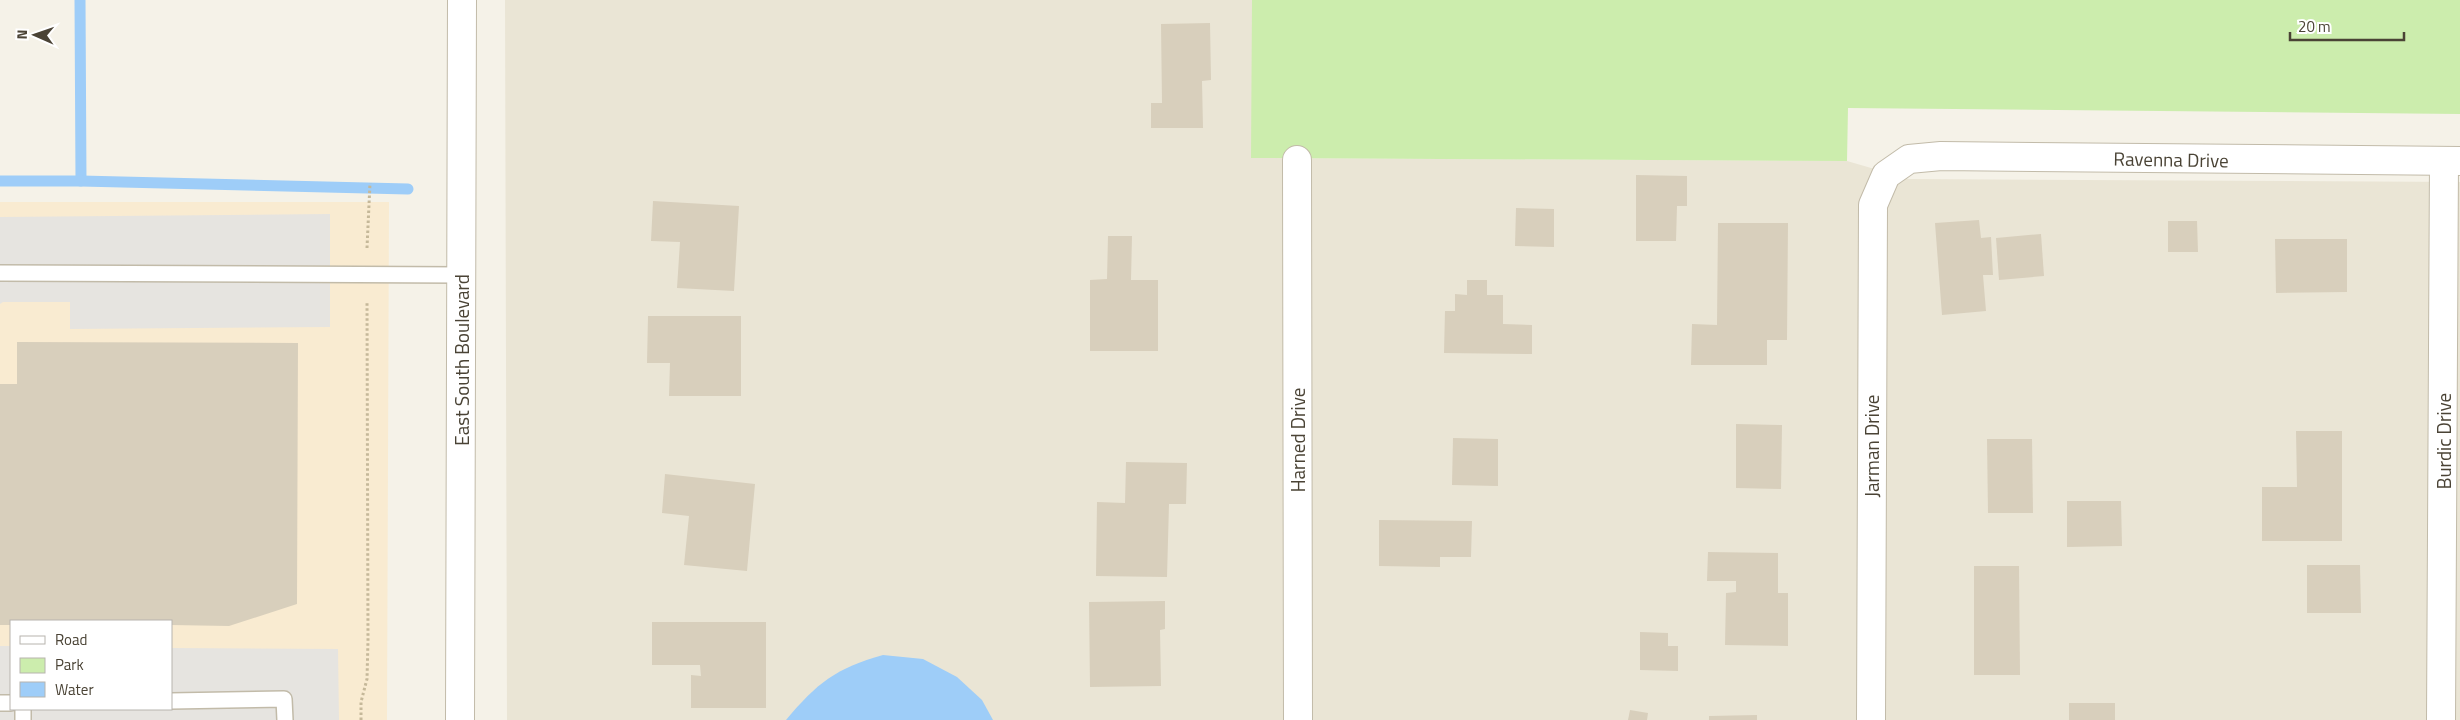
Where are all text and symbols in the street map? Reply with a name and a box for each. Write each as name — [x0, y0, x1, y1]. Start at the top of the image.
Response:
north arrow — [10, 10, 60, 60]
scale bar — [2290, 10, 2404, 42]
text: 20 m — [2298, 15, 2331, 38]
text: N — [11, 29, 32, 40]
street label: Ravenna Drive — [2113, 143, 2229, 175]
street label: East South Boulevard — [447, 274, 476, 446]
street label: Harned Drive — [1283, 388, 1312, 492]
street label: Burdic Drive — [2429, 393, 2458, 489]
street label: Jarman Drive — [1857, 395, 1886, 497]
legend — [10, 620, 172, 710]
text: Road — [55, 628, 87, 651]
text: Park — [55, 653, 84, 676]
text: Water — [55, 678, 94, 701]

